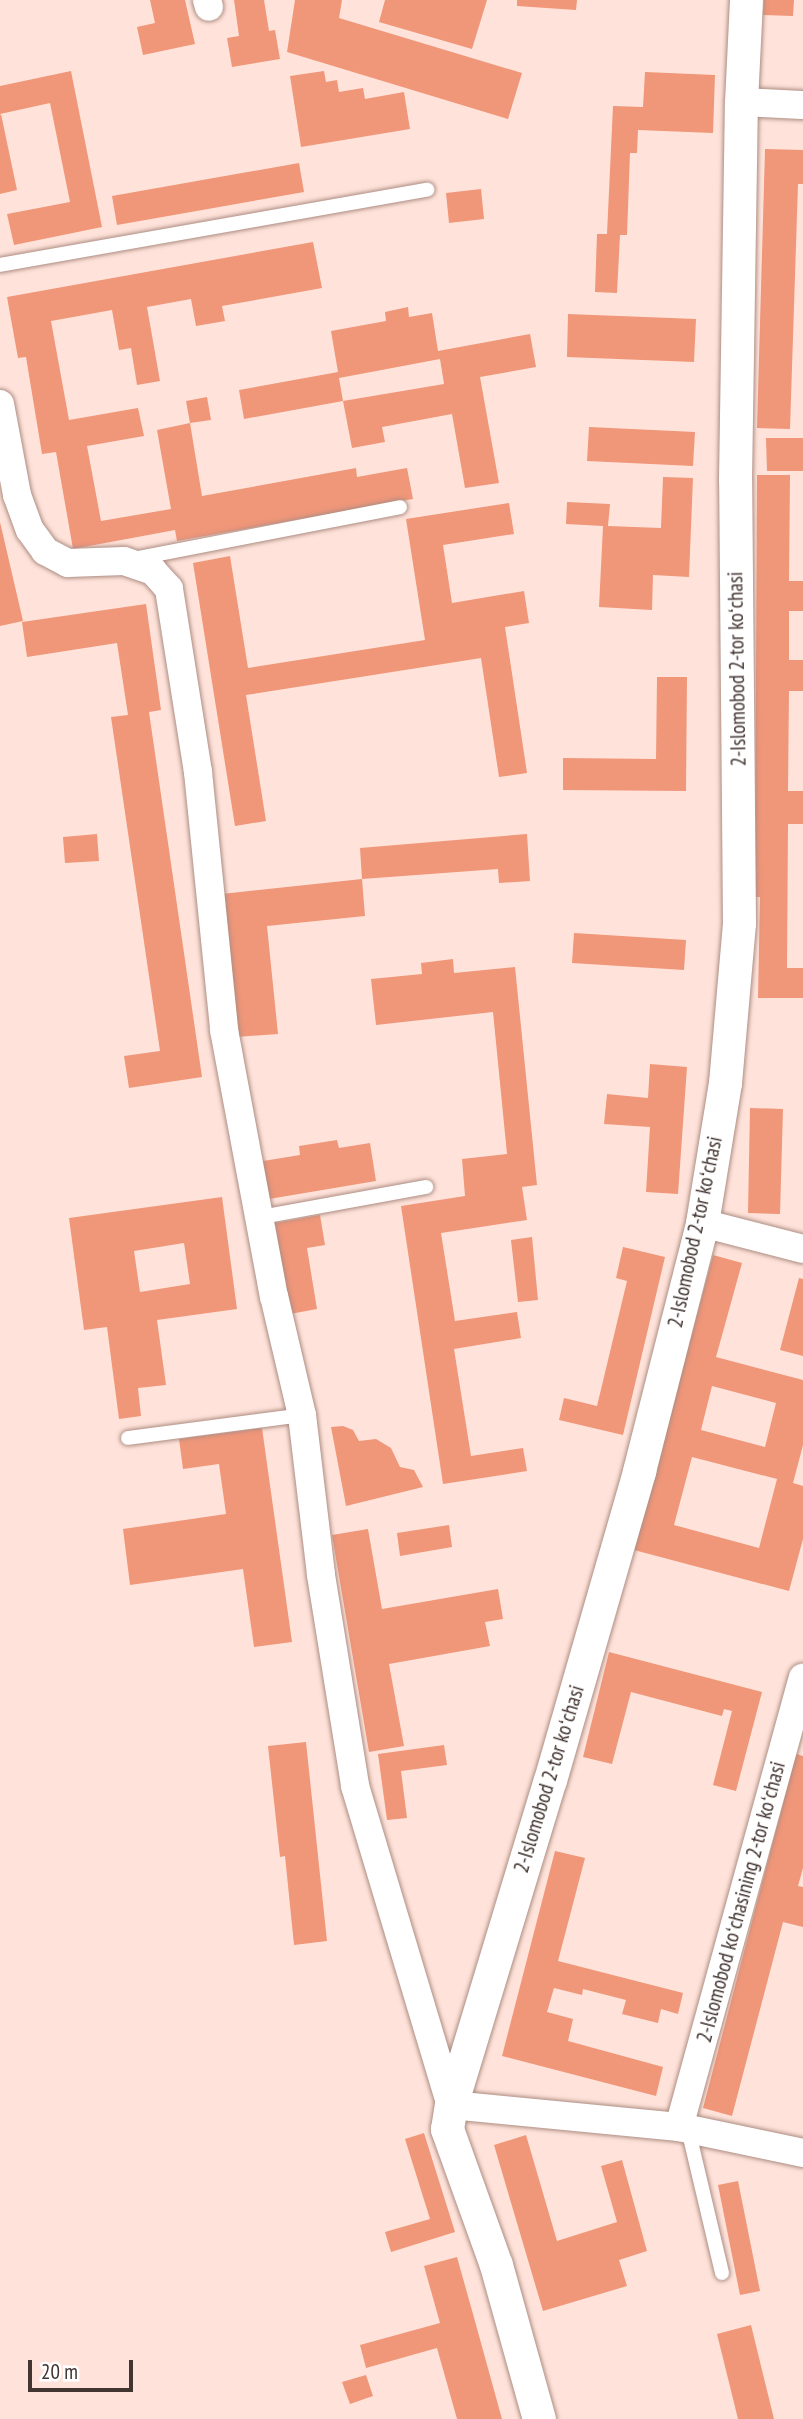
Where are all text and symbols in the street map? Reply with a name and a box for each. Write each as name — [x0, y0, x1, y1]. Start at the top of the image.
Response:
street label: 2-Islomobod 2-tor koʻchasi — [723, 571, 751, 767]
street label: 2-Islomobod 2-tor koʻchasi — [662, 1134, 728, 1330]
street label: 2-Islomobod 2-tor koʻchasi — [508, 1682, 590, 1876]
street label: 2-Islomobod koʻchasining 2-tor koʻchasi — [691, 1759, 791, 2045]
scale bar — [32, 2346, 136, 2390]
text: 20 m — [41, 2358, 78, 2385]

